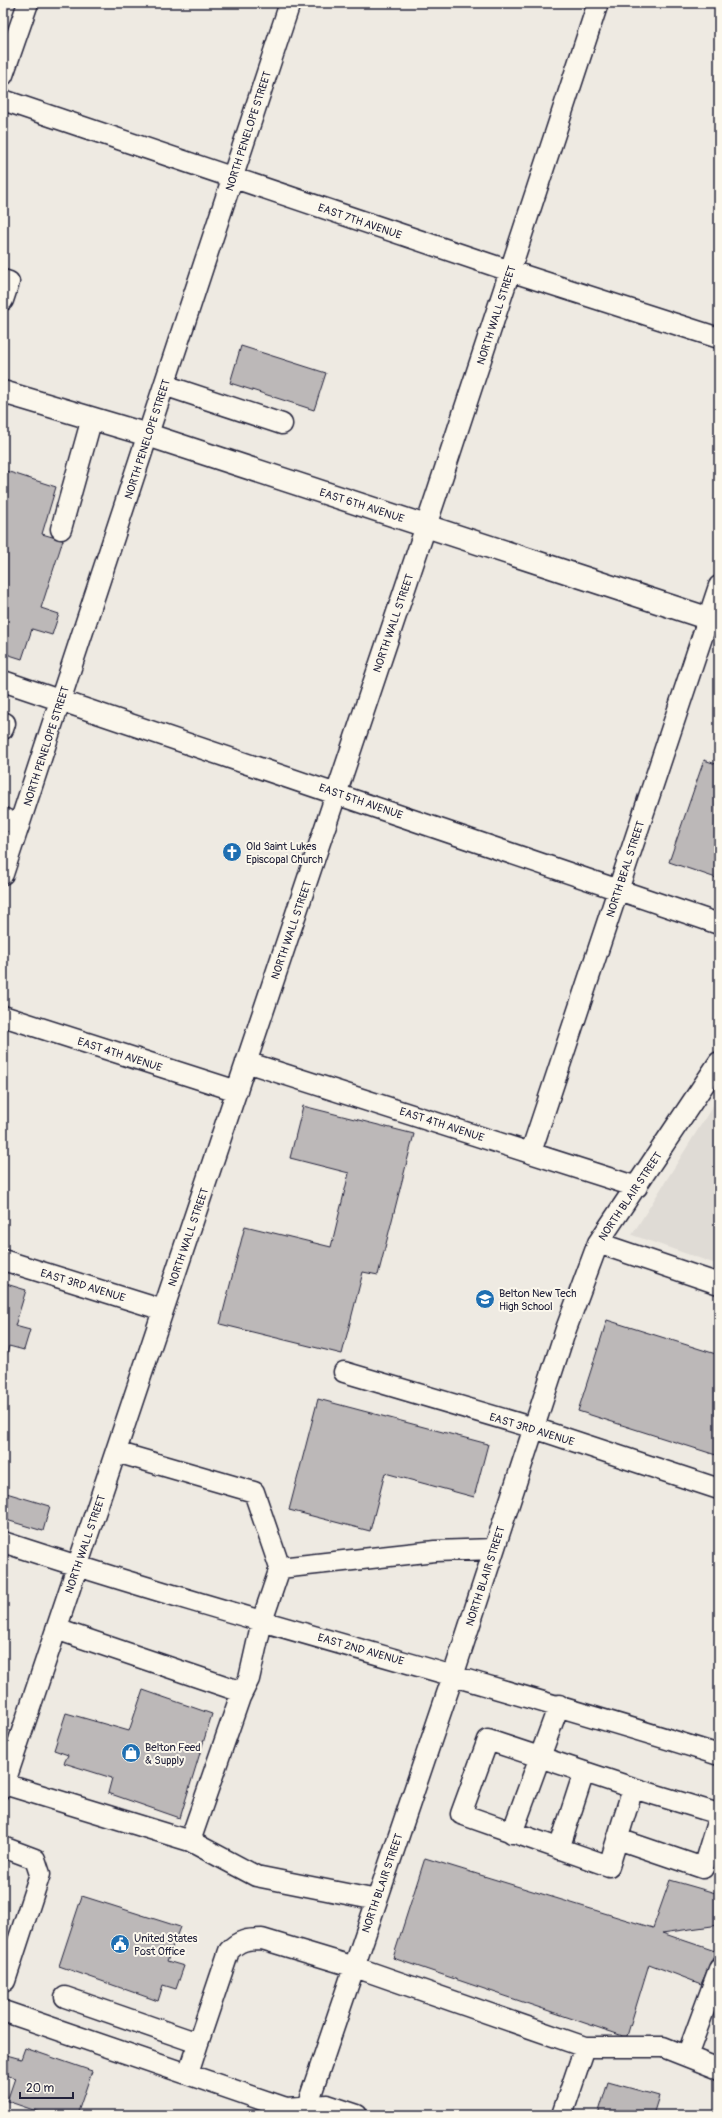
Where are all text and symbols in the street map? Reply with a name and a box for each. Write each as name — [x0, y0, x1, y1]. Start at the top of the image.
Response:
street label: NORTH PENELOPE STREET — [223, 70, 274, 193]
street label: EAST 7TH AVENUE — [316, 201, 404, 242]
street label: NORTH WALL STREET — [474, 264, 519, 366]
street label: NORTH PENELOPE STREET — [122, 378, 173, 501]
street label: EAST 6TH AVENUE — [318, 486, 406, 525]
street label: NORTH WALL STREET — [371, 572, 416, 674]
street label: NORTH PENELOPE STREET — [21, 685, 72, 808]
street label: EAST 5TH AVENUE — [317, 781, 405, 822]
street label: NORTH BEAL STREET — [604, 819, 647, 919]
place label: Old Saint Lukes Episcopal Church — [246, 840, 323, 866]
church icon: Old Saint Lukes Episcopal Church — [221, 841, 243, 863]
street label: NORTH WALL STREET — [269, 879, 314, 981]
street label: EAST 4TH AVENUE — [76, 1035, 164, 1074]
street label: EAST 4TH AVENUE — [398, 1105, 486, 1144]
street label: NORTH BLAIR STREET — [596, 1149, 665, 1243]
street label: NORTH WALL STREET — [166, 1186, 211, 1288]
street label: EAST 3RD AVENUE — [39, 1266, 127, 1305]
place label: Belton New Tech High School — [499, 1287, 576, 1313]
school or university icon: Belton New Tech High School — [474, 1288, 496, 1310]
street label: EAST 3RD AVENUE — [488, 1410, 576, 1449]
street label: NORTH WALL STREET — [63, 1493, 108, 1595]
street label: NORTH BLAIR STREET — [463, 1525, 508, 1628]
street label: EAST 2ND AVENUE — [316, 1631, 406, 1668]
place label: Belton Feed & Supply — [145, 1741, 201, 1767]
shop icon: Belton Feed & Supply — [120, 1742, 142, 1764]
street label: NORTH BLAIR STREET — [359, 1832, 406, 1934]
place label: United States Post Office — [134, 1932, 198, 1958]
public building icon: United States Post Office — [109, 1933, 131, 1955]
scale bar — [20, 2074, 73, 2100]
text: 20 m — [26, 2081, 55, 2096]

